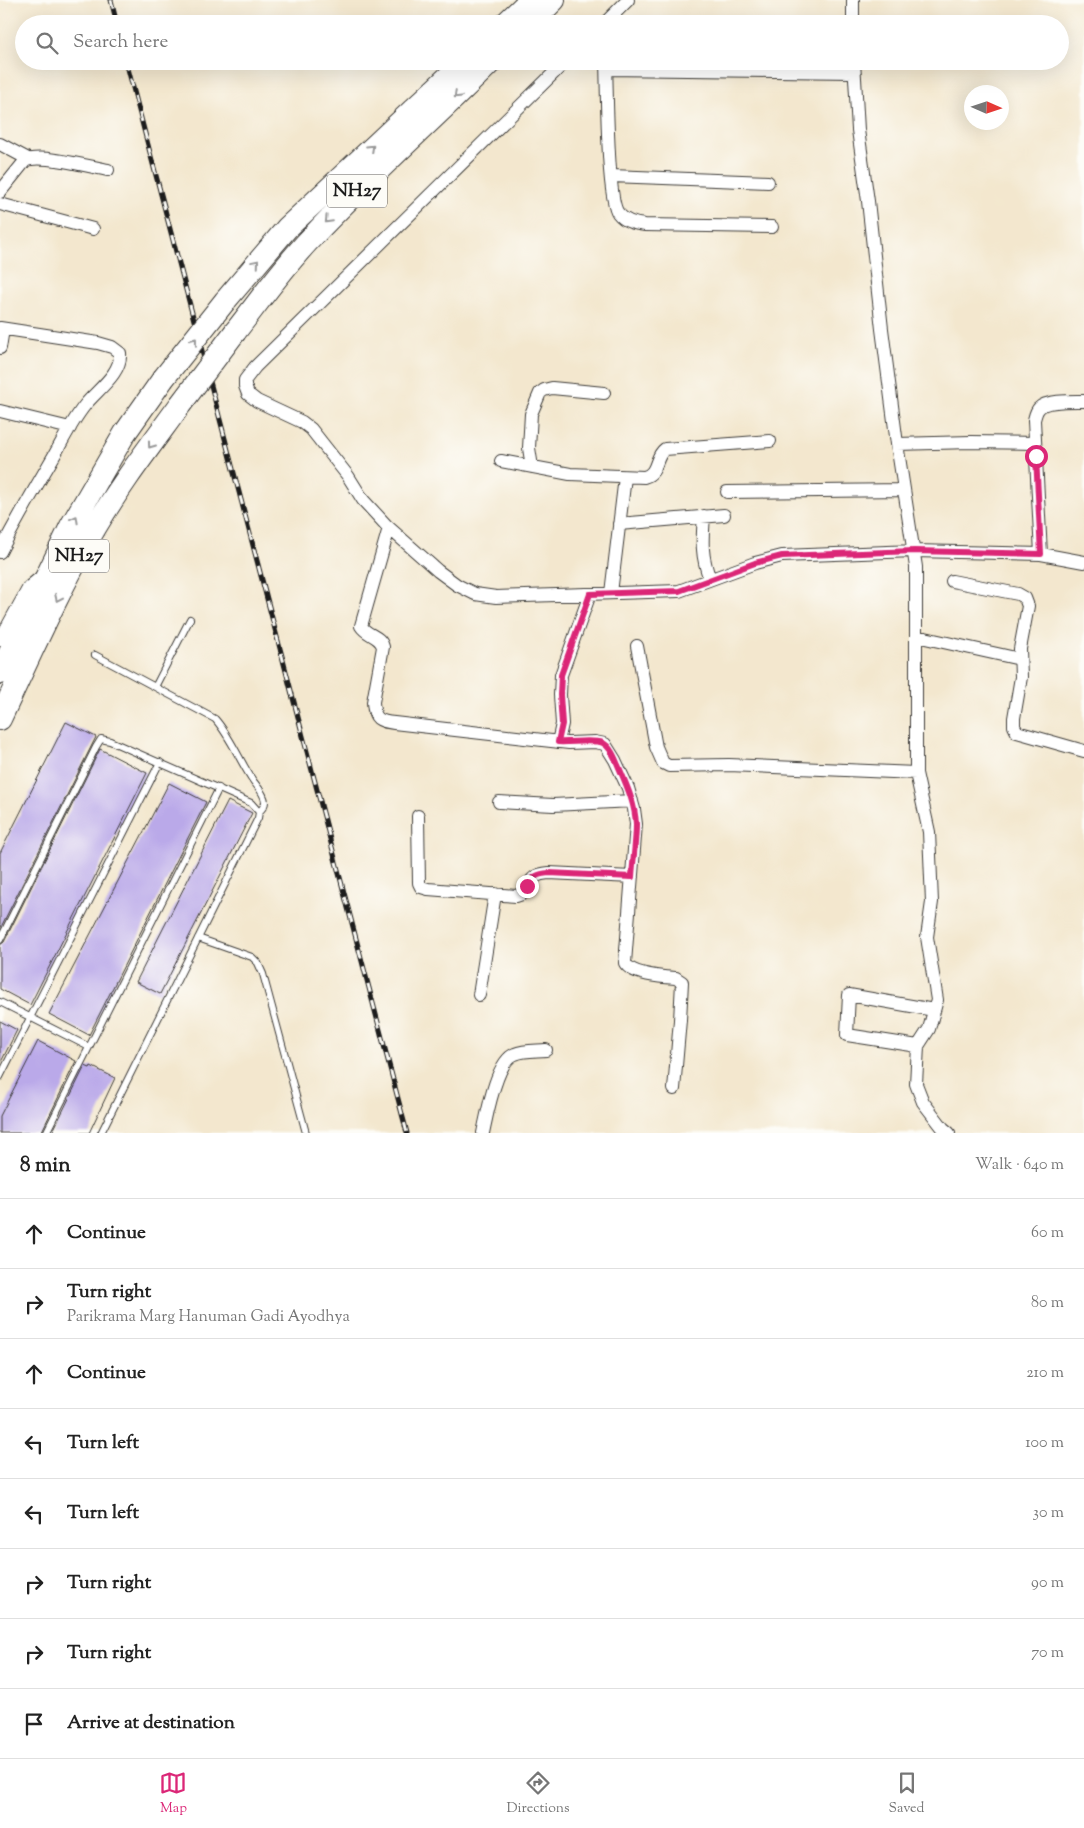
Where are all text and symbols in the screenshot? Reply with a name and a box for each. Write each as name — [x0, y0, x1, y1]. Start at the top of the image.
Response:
search box — [15, 15, 1069, 70]
icon: search — [33, 29, 61, 57]
text: Search here — [73, 29, 168, 56]
north arrow — [964, 85, 1009, 130]
one-way arrow — [454, 89, 463, 98]
one-way arrow — [365, 145, 374, 154]
road number: NH27 — [327, 175, 387, 208]
one-way arrow — [325, 215, 334, 224]
one-way arrow — [250, 260, 259, 269]
one-way arrow — [188, 337, 197, 346]
one-way arrow — [148, 439, 157, 449]
route start — [1025, 445, 1048, 468]
one-way arrow — [69, 516, 79, 525]
road number: NH27 — [49, 540, 109, 572]
one-way arrow — [53, 593, 64, 602]
route end — [516, 875, 539, 898]
text: 8 min — [20, 1151, 71, 1181]
text: Walk · 640 m — [975, 1154, 1064, 1177]
icon: ahead — [20, 1220, 48, 1248]
text: Continue — [67, 1220, 146, 1247]
text: 60 m — [1031, 1222, 1064, 1245]
text: Turn right — [67, 1279, 151, 1306]
icon: right — [20, 1290, 48, 1318]
text: 80 m — [1031, 1292, 1064, 1315]
text: Parikrama Marg Hanuman Gadi Ayodhya — [67, 1306, 350, 1329]
icon: ahead — [20, 1360, 48, 1388]
text: Continue — [67, 1360, 146, 1387]
text: 210 m — [1026, 1362, 1064, 1385]
icon: left — [20, 1430, 48, 1458]
text: Turn left — [67, 1430, 139, 1457]
text: 100 m — [1025, 1432, 1064, 1455]
icon: left — [20, 1500, 48, 1528]
text: Turn left — [67, 1500, 139, 1527]
text: 30 m — [1033, 1502, 1064, 1525]
icon: right — [20, 1570, 48, 1598]
text: Turn right — [67, 1570, 151, 1597]
text: 90 m — [1031, 1572, 1064, 1595]
icon: right — [20, 1640, 48, 1668]
text: Turn right — [67, 1640, 151, 1667]
text: 70 m — [1031, 1642, 1064, 1665]
icon: arrive — [20, 1710, 48, 1738]
text: Arrive at destination — [67, 1710, 235, 1737]
tab: Map — [159, 1769, 187, 1819]
tab: Directions — [506, 1769, 570, 1819]
tab: Saved — [889, 1769, 924, 1819]

